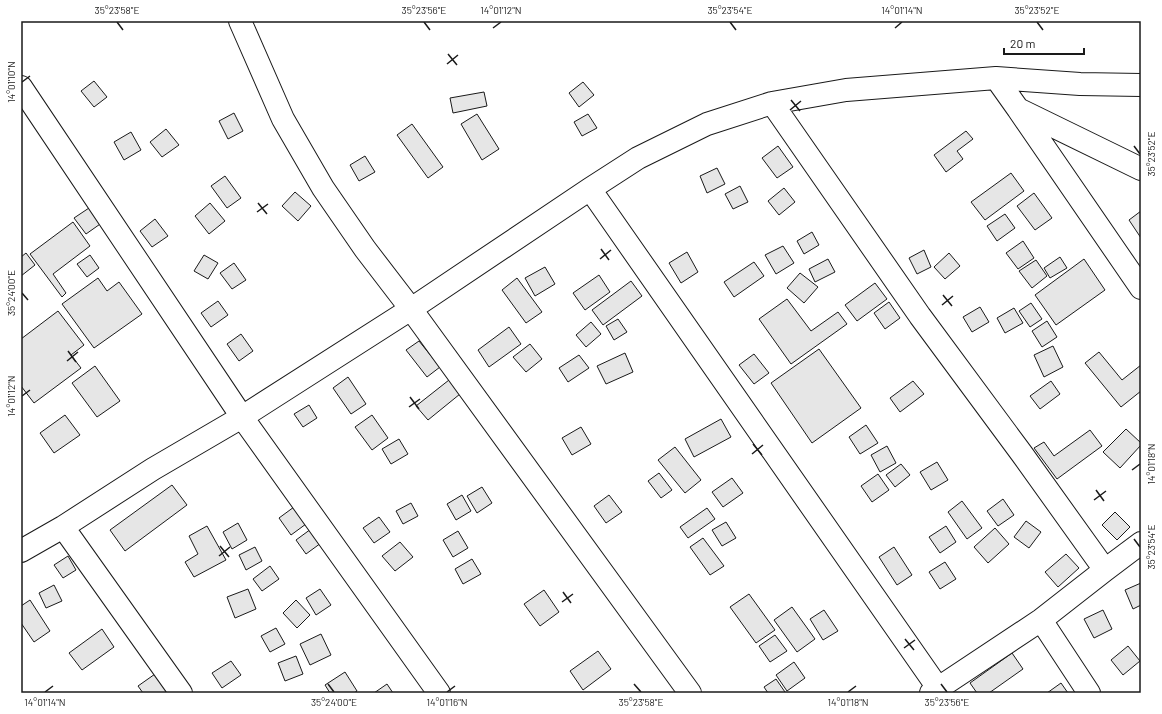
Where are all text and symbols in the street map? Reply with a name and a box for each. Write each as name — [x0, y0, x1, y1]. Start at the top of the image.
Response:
text: 35°23'58"E — [95, 4, 139, 16]
text: 35°23'56"E — [402, 4, 446, 16]
text: 14°01'12"N — [480, 4, 522, 16]
text: 35°23'54"E — [707, 4, 753, 16]
text: 14°01'14"N — [881, 4, 923, 16]
text: 35°23'52"E — [1014, 4, 1060, 16]
scale bar — [1004, 30, 1084, 56]
text: 20 m — [1010, 36, 1036, 50]
text: 14°01'10"N — [5, 61, 17, 103]
text: 35°23'52"E — [1145, 131, 1157, 177]
text: 35°24'00"E — [5, 270, 17, 316]
text: 14°01'12"N — [5, 375, 17, 417]
text: 14°01'18"N — [1145, 443, 1157, 485]
text: 35°23'54"E — [1145, 524, 1157, 570]
text: 14°01'14"N — [24, 696, 66, 708]
text: 35°24'00"E — [311, 696, 357, 708]
text: 14°01'16"N — [426, 696, 468, 708]
text: 35°23'58"E — [619, 696, 663, 708]
text: 14°01'18"N — [827, 696, 869, 708]
text: 35°23'56"E — [925, 696, 969, 708]

